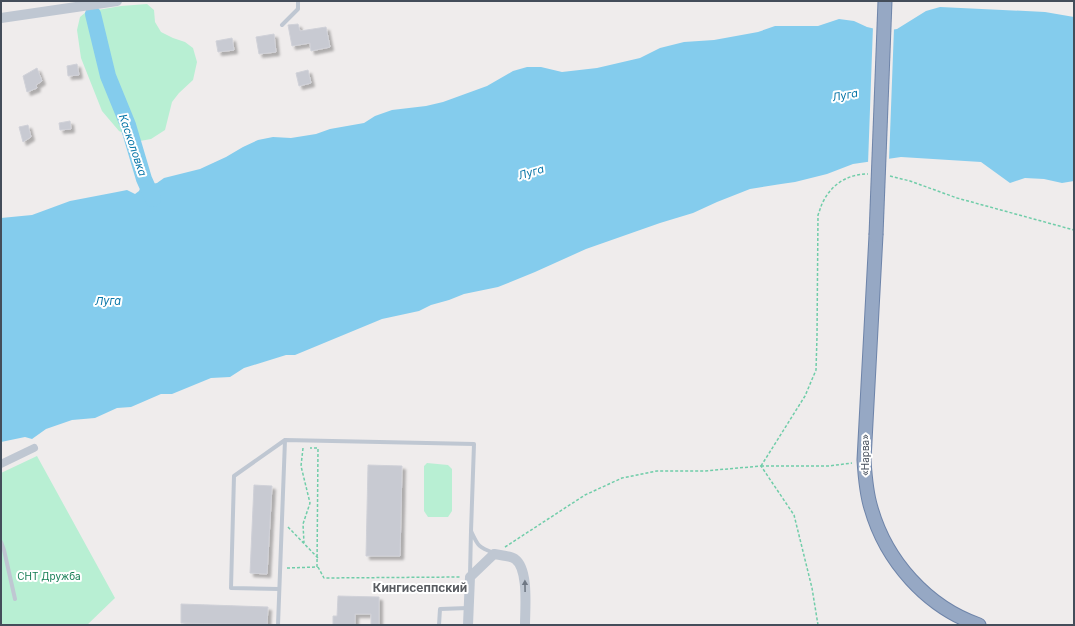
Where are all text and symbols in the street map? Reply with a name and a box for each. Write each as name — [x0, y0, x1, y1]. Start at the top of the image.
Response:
water label: Луга — [831, 86, 859, 104]
water label: Касколовка — [116, 112, 150, 178]
water label: Луга — [517, 162, 546, 182]
water label: Луга — [95, 294, 121, 308]
street label: «Нарва» — [859, 434, 871, 476]
park label: СНТ Дружба — [17, 570, 81, 582]
one-way arrow — [522, 579, 528, 592]
district label: Кингисеппский — [373, 580, 467, 595]

